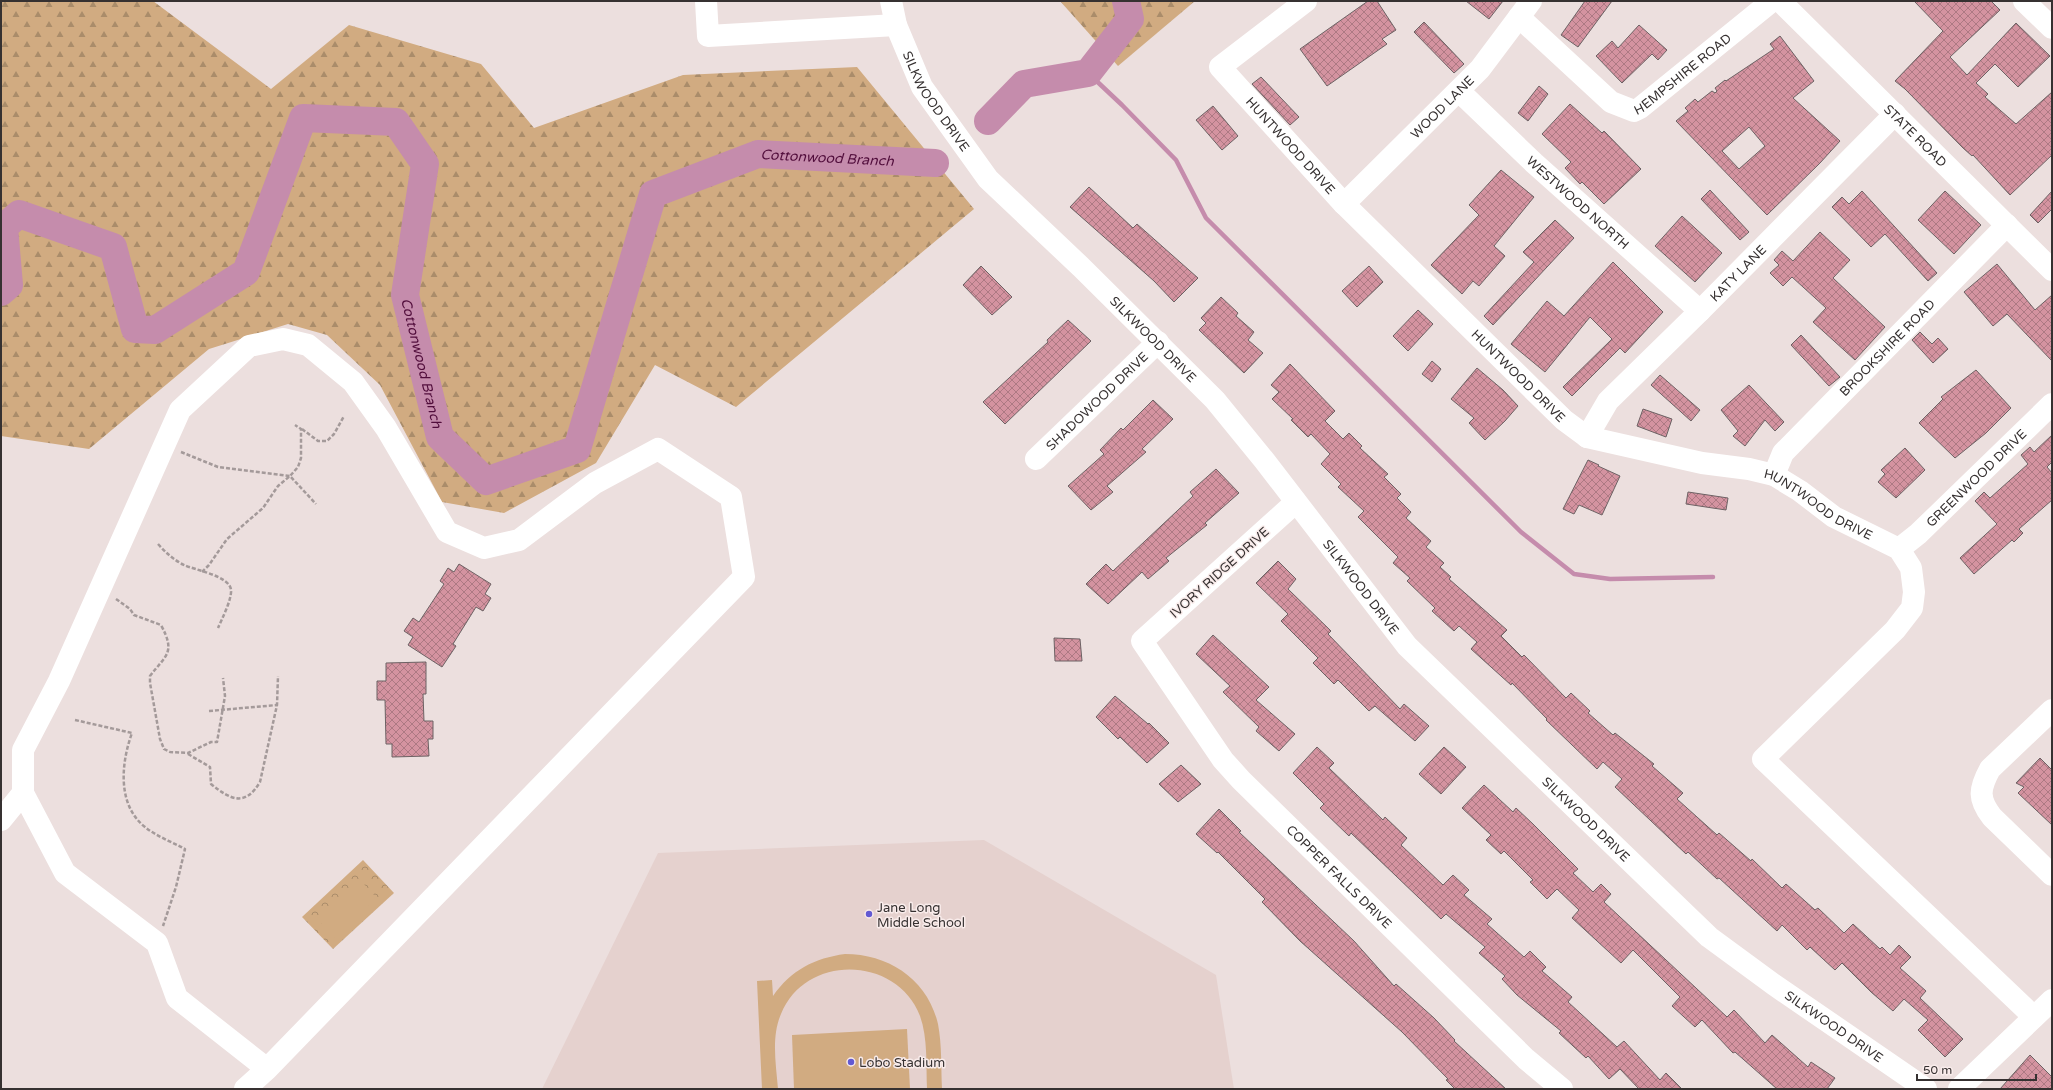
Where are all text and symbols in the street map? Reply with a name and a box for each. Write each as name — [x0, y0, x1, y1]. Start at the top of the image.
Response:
street label: HEMPSHIRE ROAD — [1631, 30, 1735, 119]
street label: SILKWOOD DRIVE — [899, 49, 973, 155]
street label: WOOD LANE — [1408, 73, 1478, 142]
street label: HUNTWOOD DRIVE — [1242, 94, 1338, 198]
street label: STATE ROAD — [1880, 101, 1950, 171]
water label: Cottonwood Branch — [760, 146, 895, 170]
street label: WESTWOOD NORTH — [1523, 153, 1632, 253]
street label: KATY LANE — [1707, 242, 1770, 305]
street label: SILKWOOD DRIVE — [1106, 293, 1199, 386]
water label: Cottonwood Branch — [397, 296, 446, 430]
street label: BROOKSHIRE ROAD — [1836, 296, 1939, 400]
street label: HUNTWOOD DRIVE — [1468, 327, 1568, 426]
street label: SHADOWOOD DRIVE — [1043, 349, 1152, 454]
street label: GREENWOOD DRIVE — [1923, 426, 2030, 531]
street label: HUNTWOOD DRIVE — [1762, 466, 1875, 544]
street label: IVORY RIDGE DRIVE — [1167, 524, 1273, 622]
street label: SILKWOOD DRIVE — [1319, 537, 1402, 638]
street label: SILKWOOD DRIVE — [1539, 774, 1633, 865]
street label: COPPER FALLS DRIVE — [1283, 822, 1395, 932]
place label: Jane Long Middle School — [877, 900, 965, 931]
marker: Jane Long Middle School — [864, 909, 874, 919]
street label: SILKWOOD DRIVE — [1782, 988, 1886, 1066]
place label: Lobo Stadium — [859, 1055, 945, 1071]
scale bar — [1917, 1056, 2036, 1082]
marker: Lobo Stadium — [846, 1057, 856, 1067]
text: 50 m — [1923, 1063, 1952, 1077]

